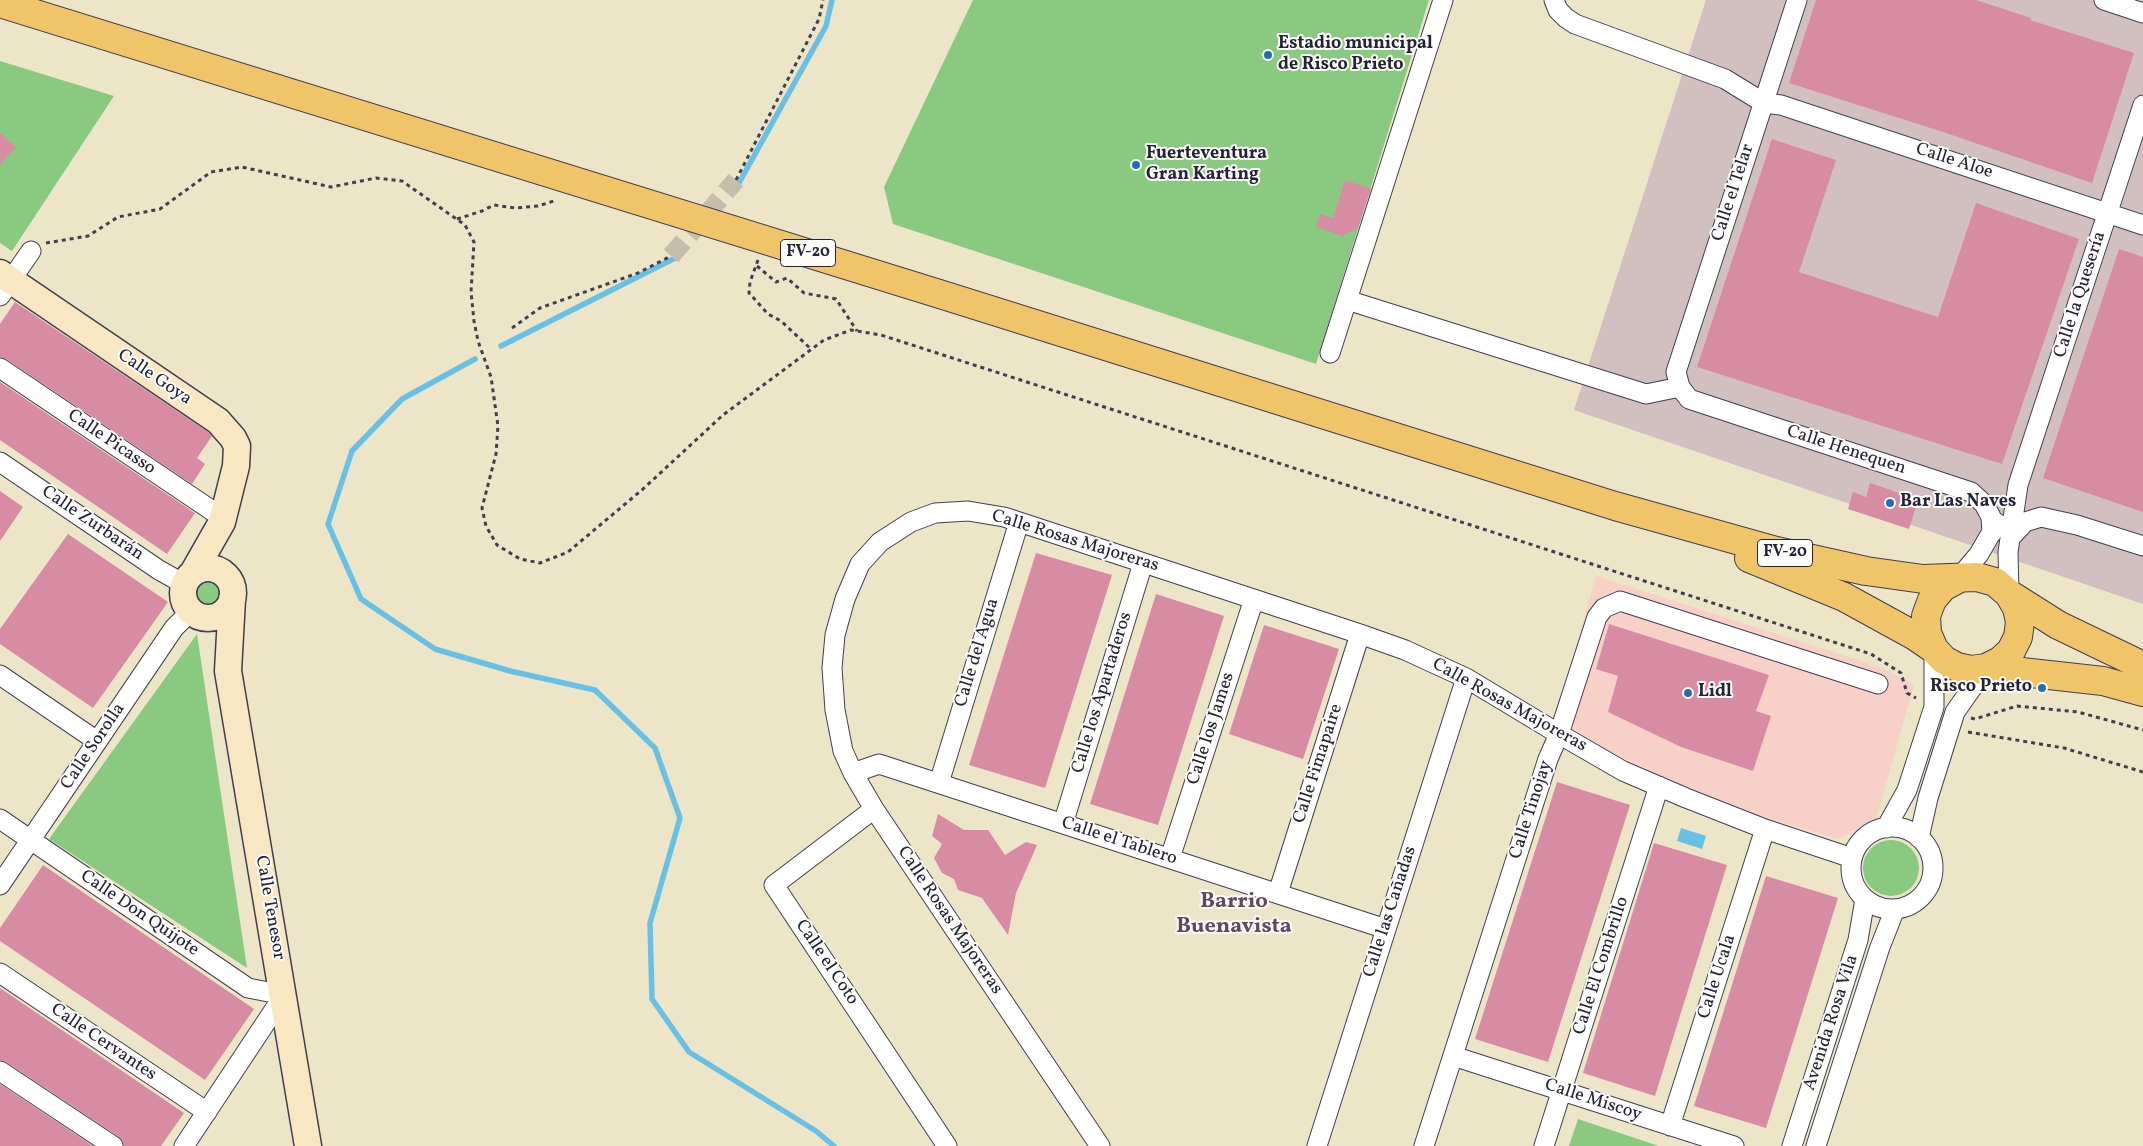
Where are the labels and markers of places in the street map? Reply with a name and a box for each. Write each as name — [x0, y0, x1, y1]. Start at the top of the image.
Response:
place label: Estadio municipal de Risco Prieto — [1278, 34, 1433, 76]
marker: Estadio municipal de Risco Prieto — [1262, 49, 1274, 61]
place label: Fuerteventura Gran Karting — [1146, 144, 1267, 186]
marker: Fuerteventura Gran Karting — [1130, 159, 1142, 171]
place label: Bar Las Naves — [1900, 492, 2016, 514]
marker: Bar Las Naves — [1884, 497, 1896, 509]
place label: Risco Prieto — [1930, 677, 2032, 699]
place label: Lidl — [1698, 682, 1732, 704]
marker: Risco Prieto — [2036, 682, 2048, 694]
marker: Lidl — [1682, 687, 1694, 699]

